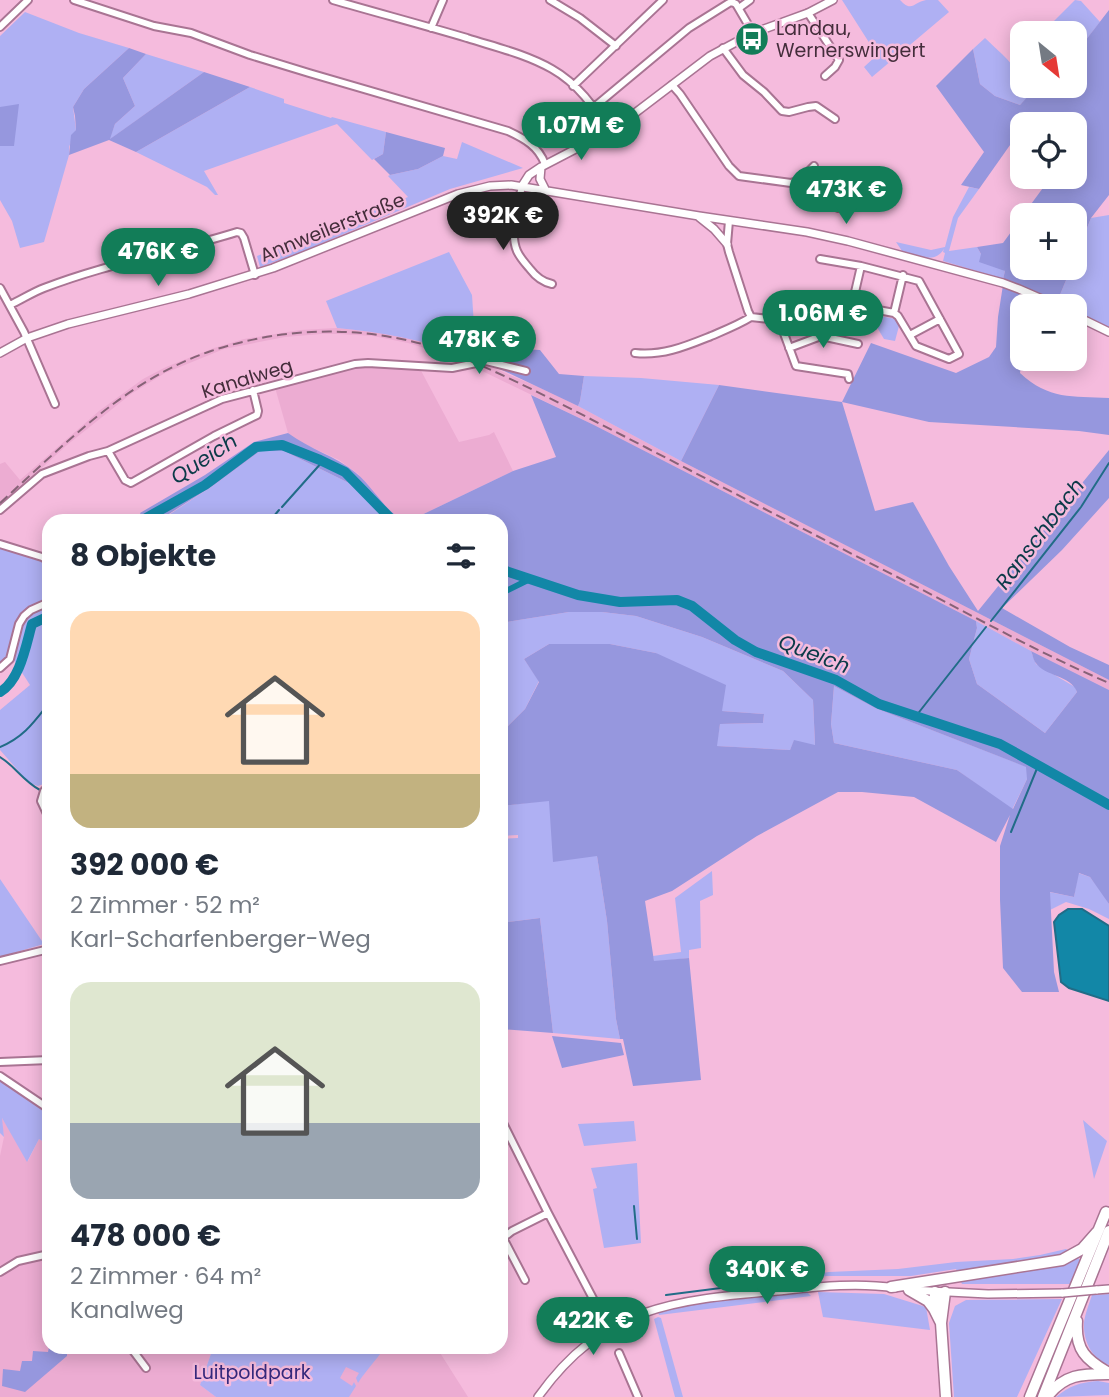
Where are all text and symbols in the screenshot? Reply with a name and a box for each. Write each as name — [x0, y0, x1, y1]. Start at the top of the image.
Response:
place label: Landau, Wernerswingert — [776, 15, 925, 64]
bus stop icon: Landau, Wernerswingert — [733, 20, 771, 58]
north arrow — [1010, 21, 1087, 98]
map controls — [1010, 21, 1087, 371]
pin: 1.07M € — [516, 102, 646, 162]
text: 1.07M € — [538, 109, 624, 141]
button: locate — [1010, 112, 1087, 189]
pin: 473K € — [789, 166, 903, 226]
text: 473K € — [805, 173, 887, 205]
street label: Annweilerstraße — [256, 186, 409, 269]
pin: 392K € — [446, 192, 560, 252]
text: 392K € — [463, 199, 543, 231]
button: + — [1010, 203, 1087, 280]
pin: 476K € — [101, 229, 215, 288]
text: 476K € — [117, 235, 199, 267]
pin: 1.06M € — [758, 290, 888, 350]
button: − — [1010, 294, 1087, 371]
text: 1.06M € — [778, 297, 868, 329]
pin: 478K € — [422, 316, 536, 376]
text: 478K € — [438, 323, 520, 355]
street label: Kanalweg — [198, 352, 296, 405]
water label: Queich — [165, 426, 243, 491]
water label: Ranschbach — [988, 472, 1091, 595]
text: 8 Objekte — [70, 534, 216, 577]
icon: filters — [442, 537, 480, 575]
water label: Queich — [774, 627, 854, 680]
icon: home — [212, 657, 338, 783]
text: 392 000 € — [70, 843, 219, 886]
text: 2 Zimmer · 52 m² — [70, 889, 260, 921]
text: Karl-Scharfenberger-Weg — [70, 923, 371, 955]
icon: home — [212, 1028, 338, 1154]
text: 478 000 € — [70, 1214, 221, 1257]
pin: 340K € — [710, 1246, 824, 1306]
text: 340K € — [725, 1253, 809, 1285]
text: 2 Zimmer · 64 m² — [70, 1260, 261, 1292]
text: Kanalweg — [70, 1294, 184, 1326]
pin: 422K € — [536, 1298, 650, 1357]
text: 422K € — [552, 1304, 634, 1336]
park label: Luitpoldpark — [193, 1359, 311, 1386]

